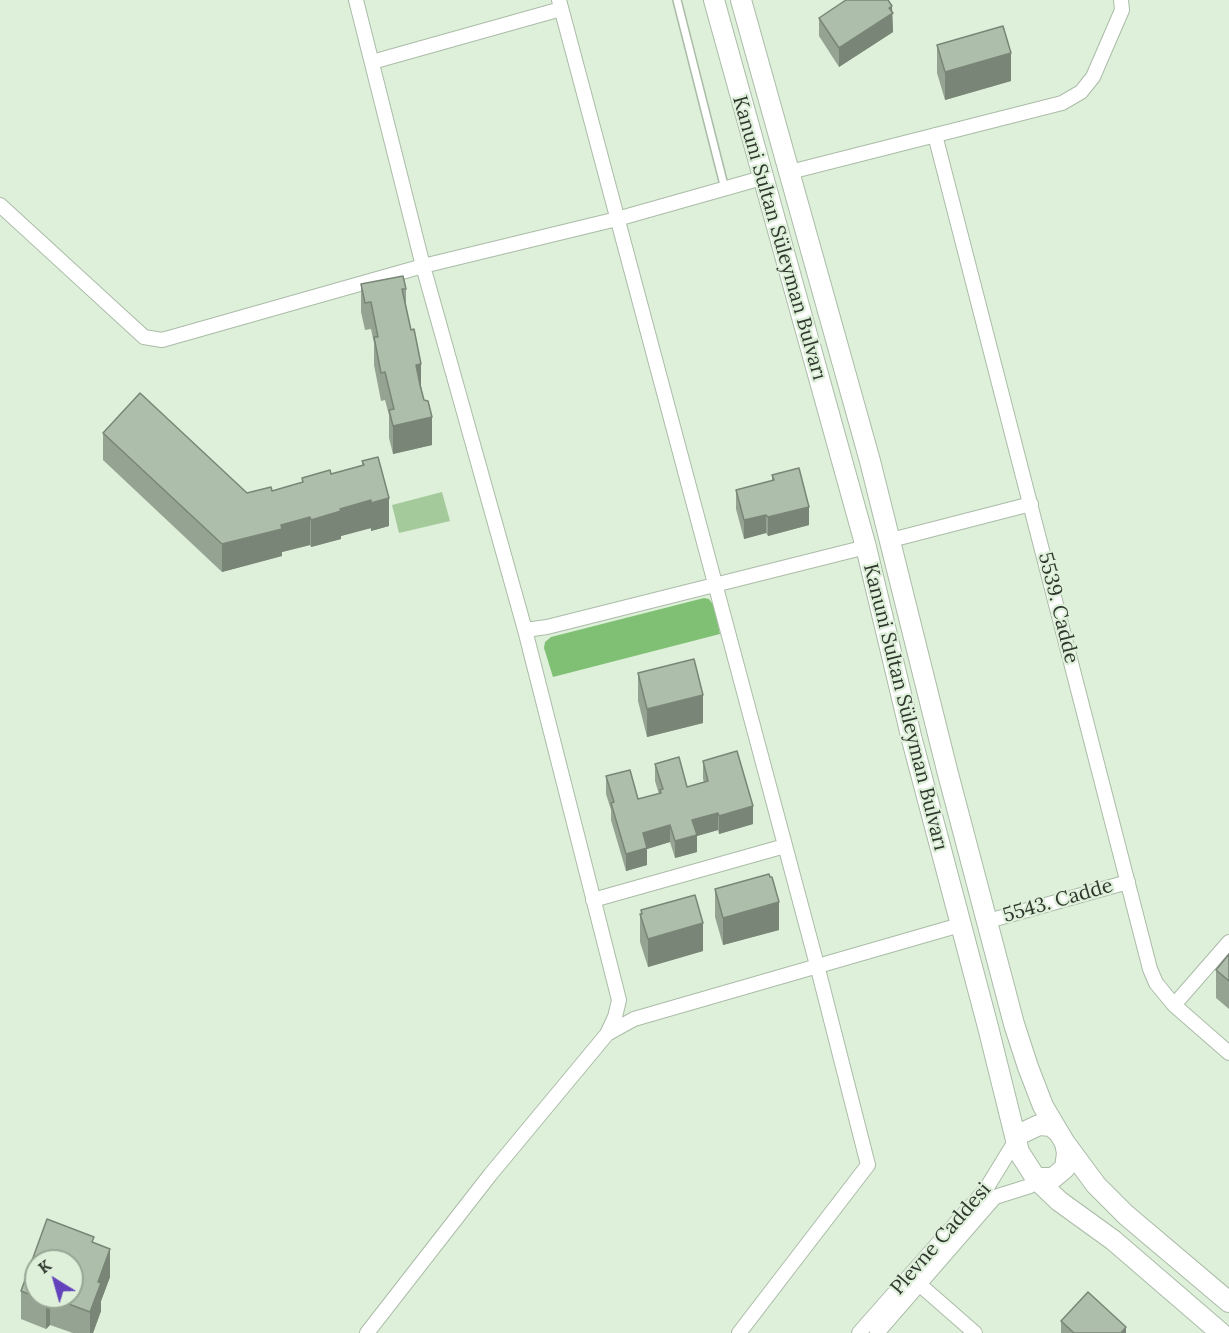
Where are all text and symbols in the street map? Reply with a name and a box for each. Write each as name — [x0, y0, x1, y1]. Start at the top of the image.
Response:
street label: Kanuni Sultan Süleyman Bulvarı — [727, 93, 831, 383]
street label: 5539. Cadde — [1033, 550, 1083, 666]
street label: Kanuni Sultan Süleyman Bulvarı — [858, 561, 952, 853]
street label: 5543. Cadde — [1000, 874, 1116, 928]
street label: Plevne Caddesi — [886, 1178, 996, 1300]
north arrow — [24, 1249, 84, 1309]
text: K — [34, 1255, 55, 1278]

